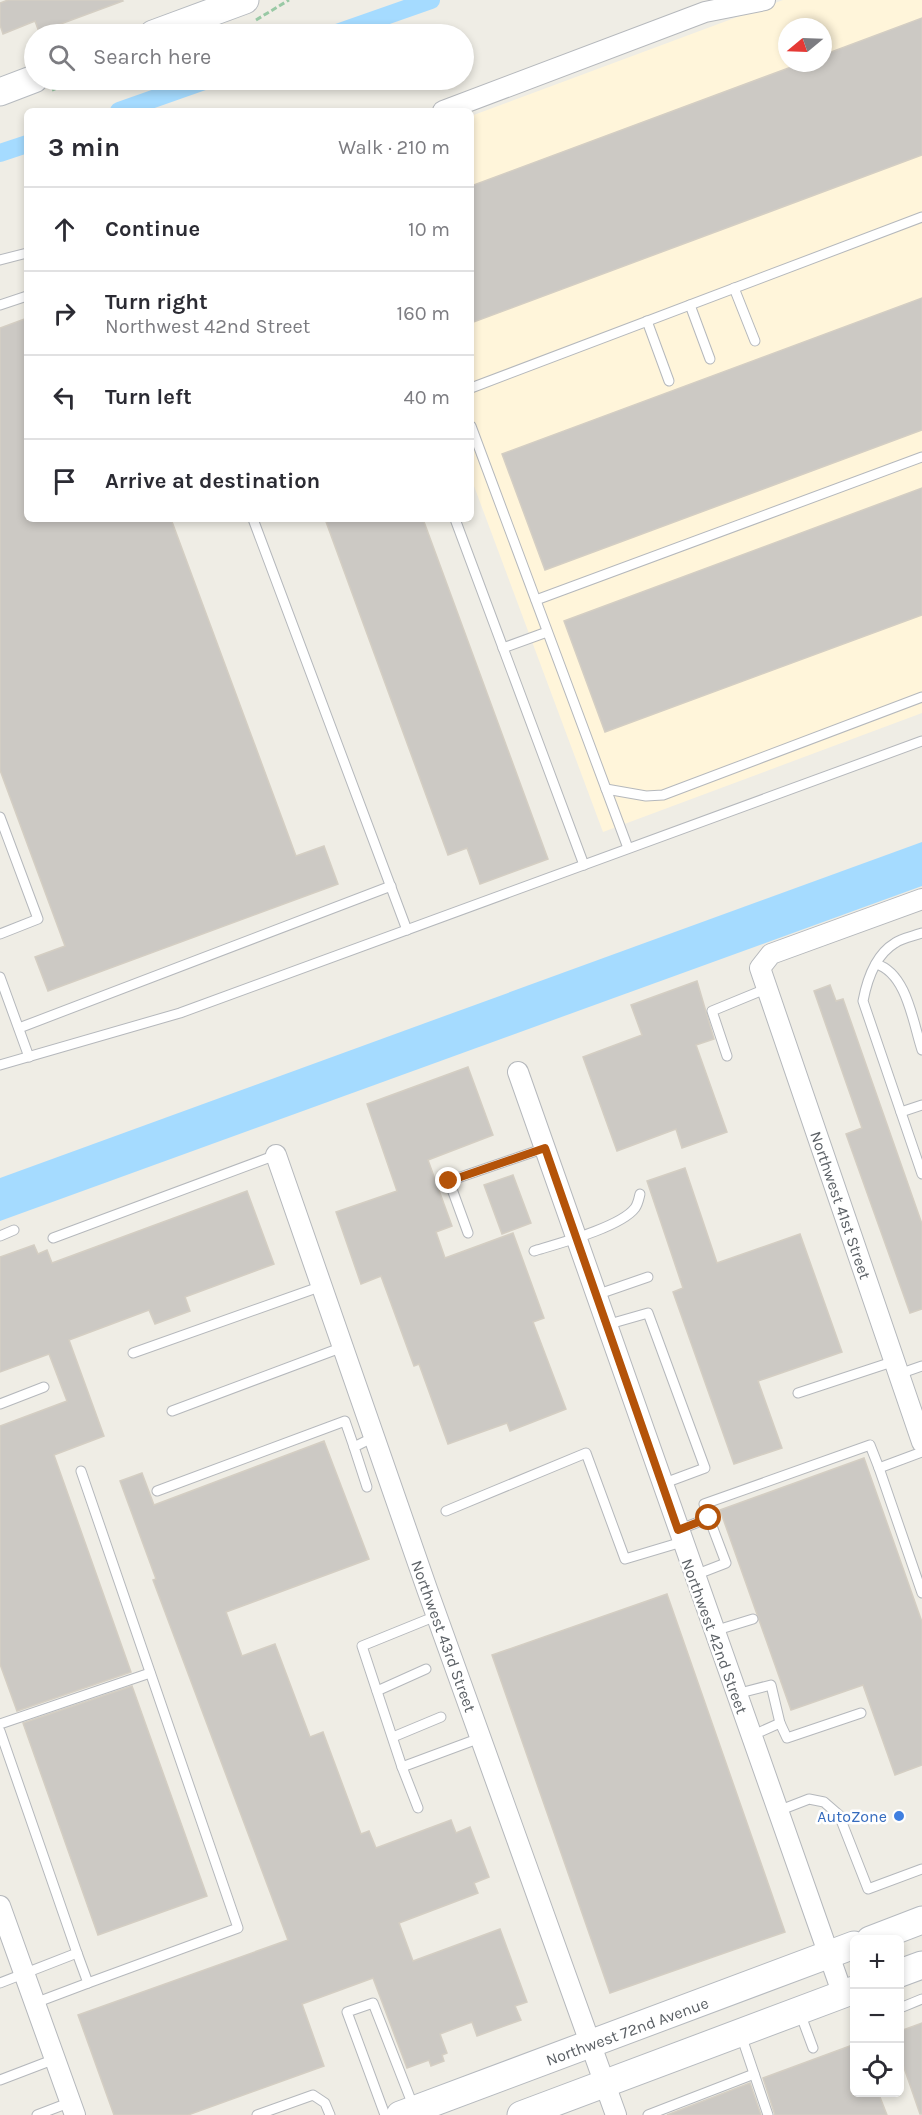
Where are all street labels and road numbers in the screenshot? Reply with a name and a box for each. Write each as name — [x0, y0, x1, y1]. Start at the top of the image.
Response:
street label: Northwest 41st Street — [806, 1129, 875, 1282]
street label: Northwest 42nd Street — [678, 1556, 752, 1717]
street label: Northwest 43rd Street — [407, 1557, 480, 1715]
street label: Northwest 72nd Avenue — [543, 1993, 711, 2070]

